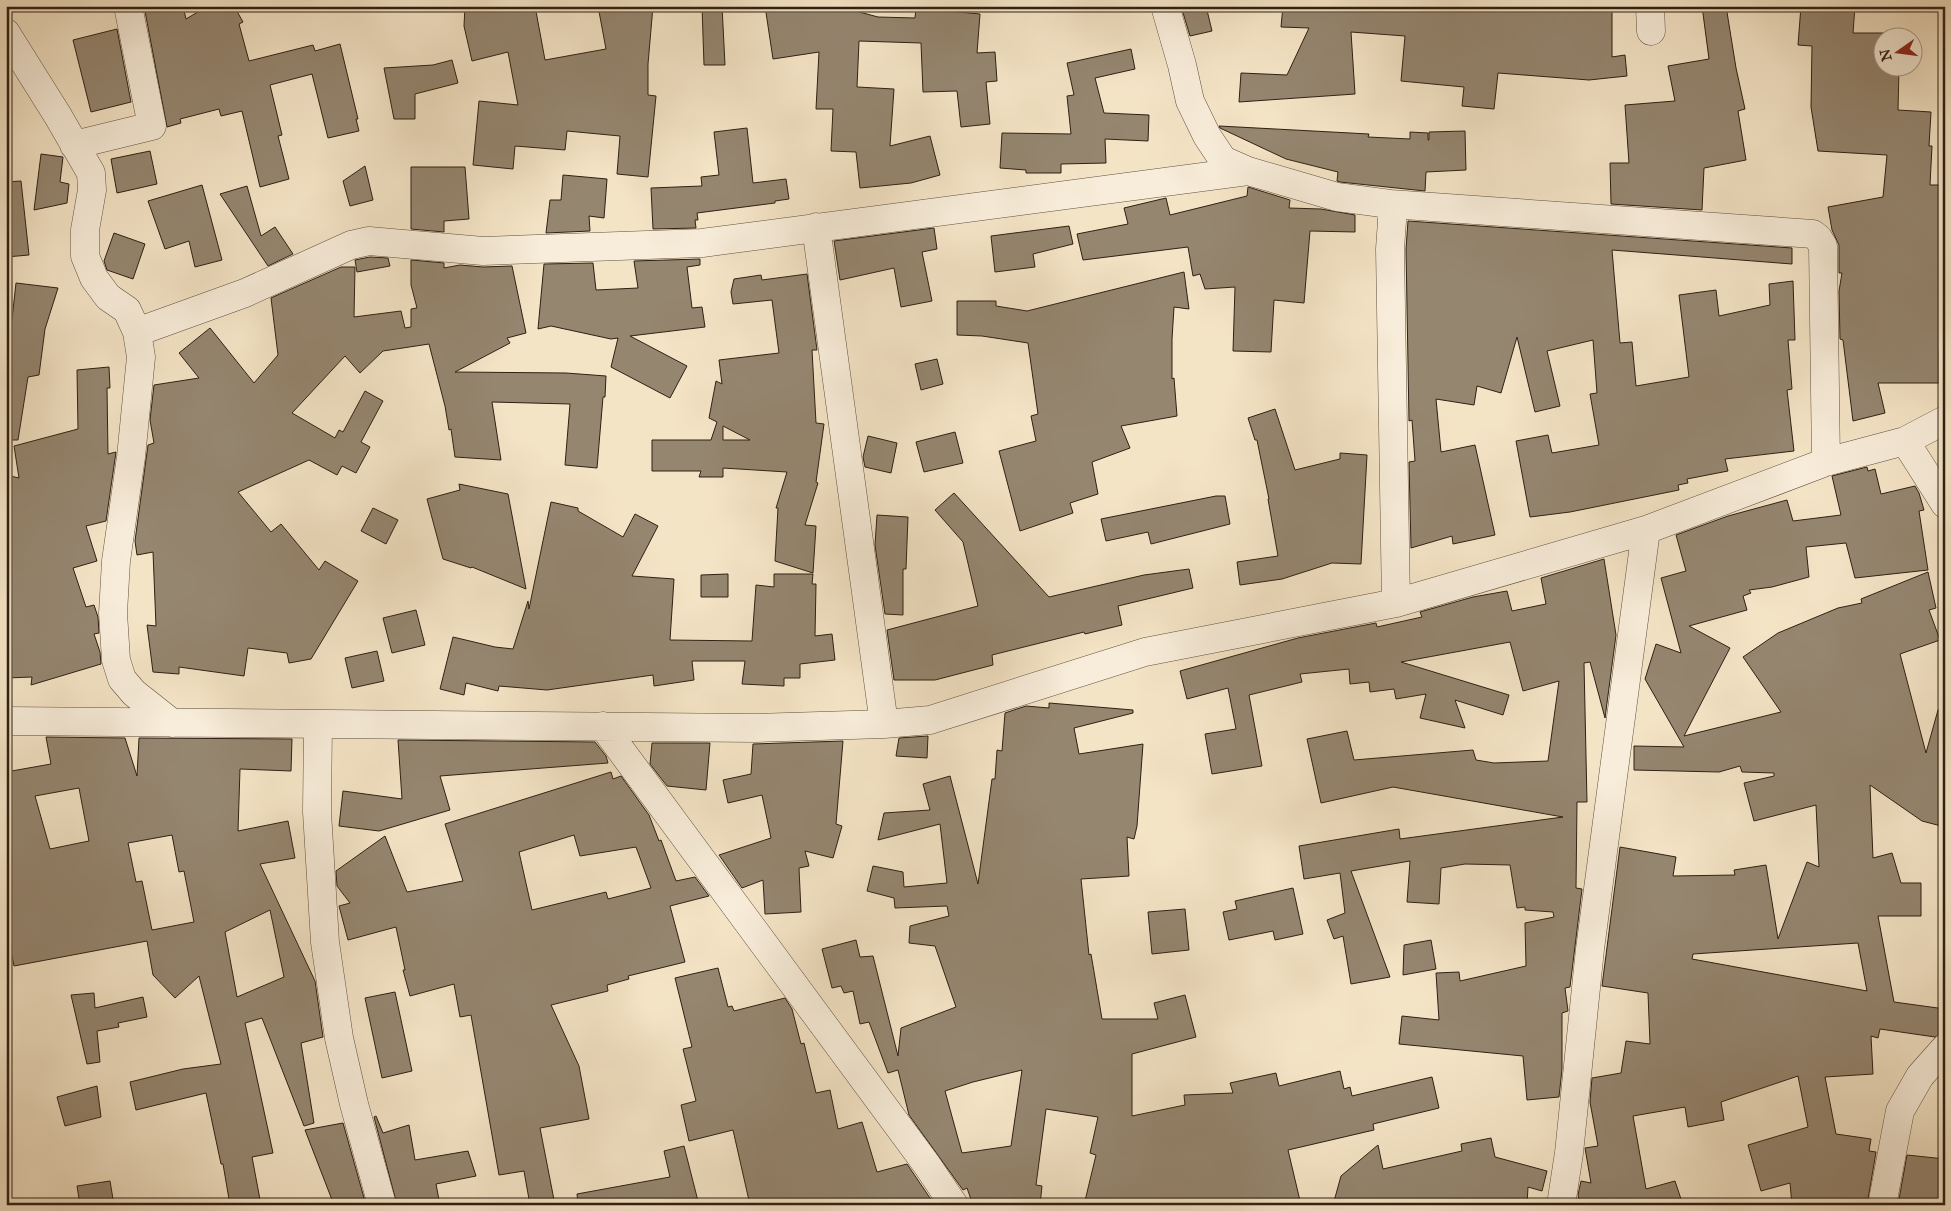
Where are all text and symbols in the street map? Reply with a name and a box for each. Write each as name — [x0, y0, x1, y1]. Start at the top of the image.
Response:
north arrow — [1874, 28, 1924, 78]
text: N — [1876, 47, 1896, 63]

